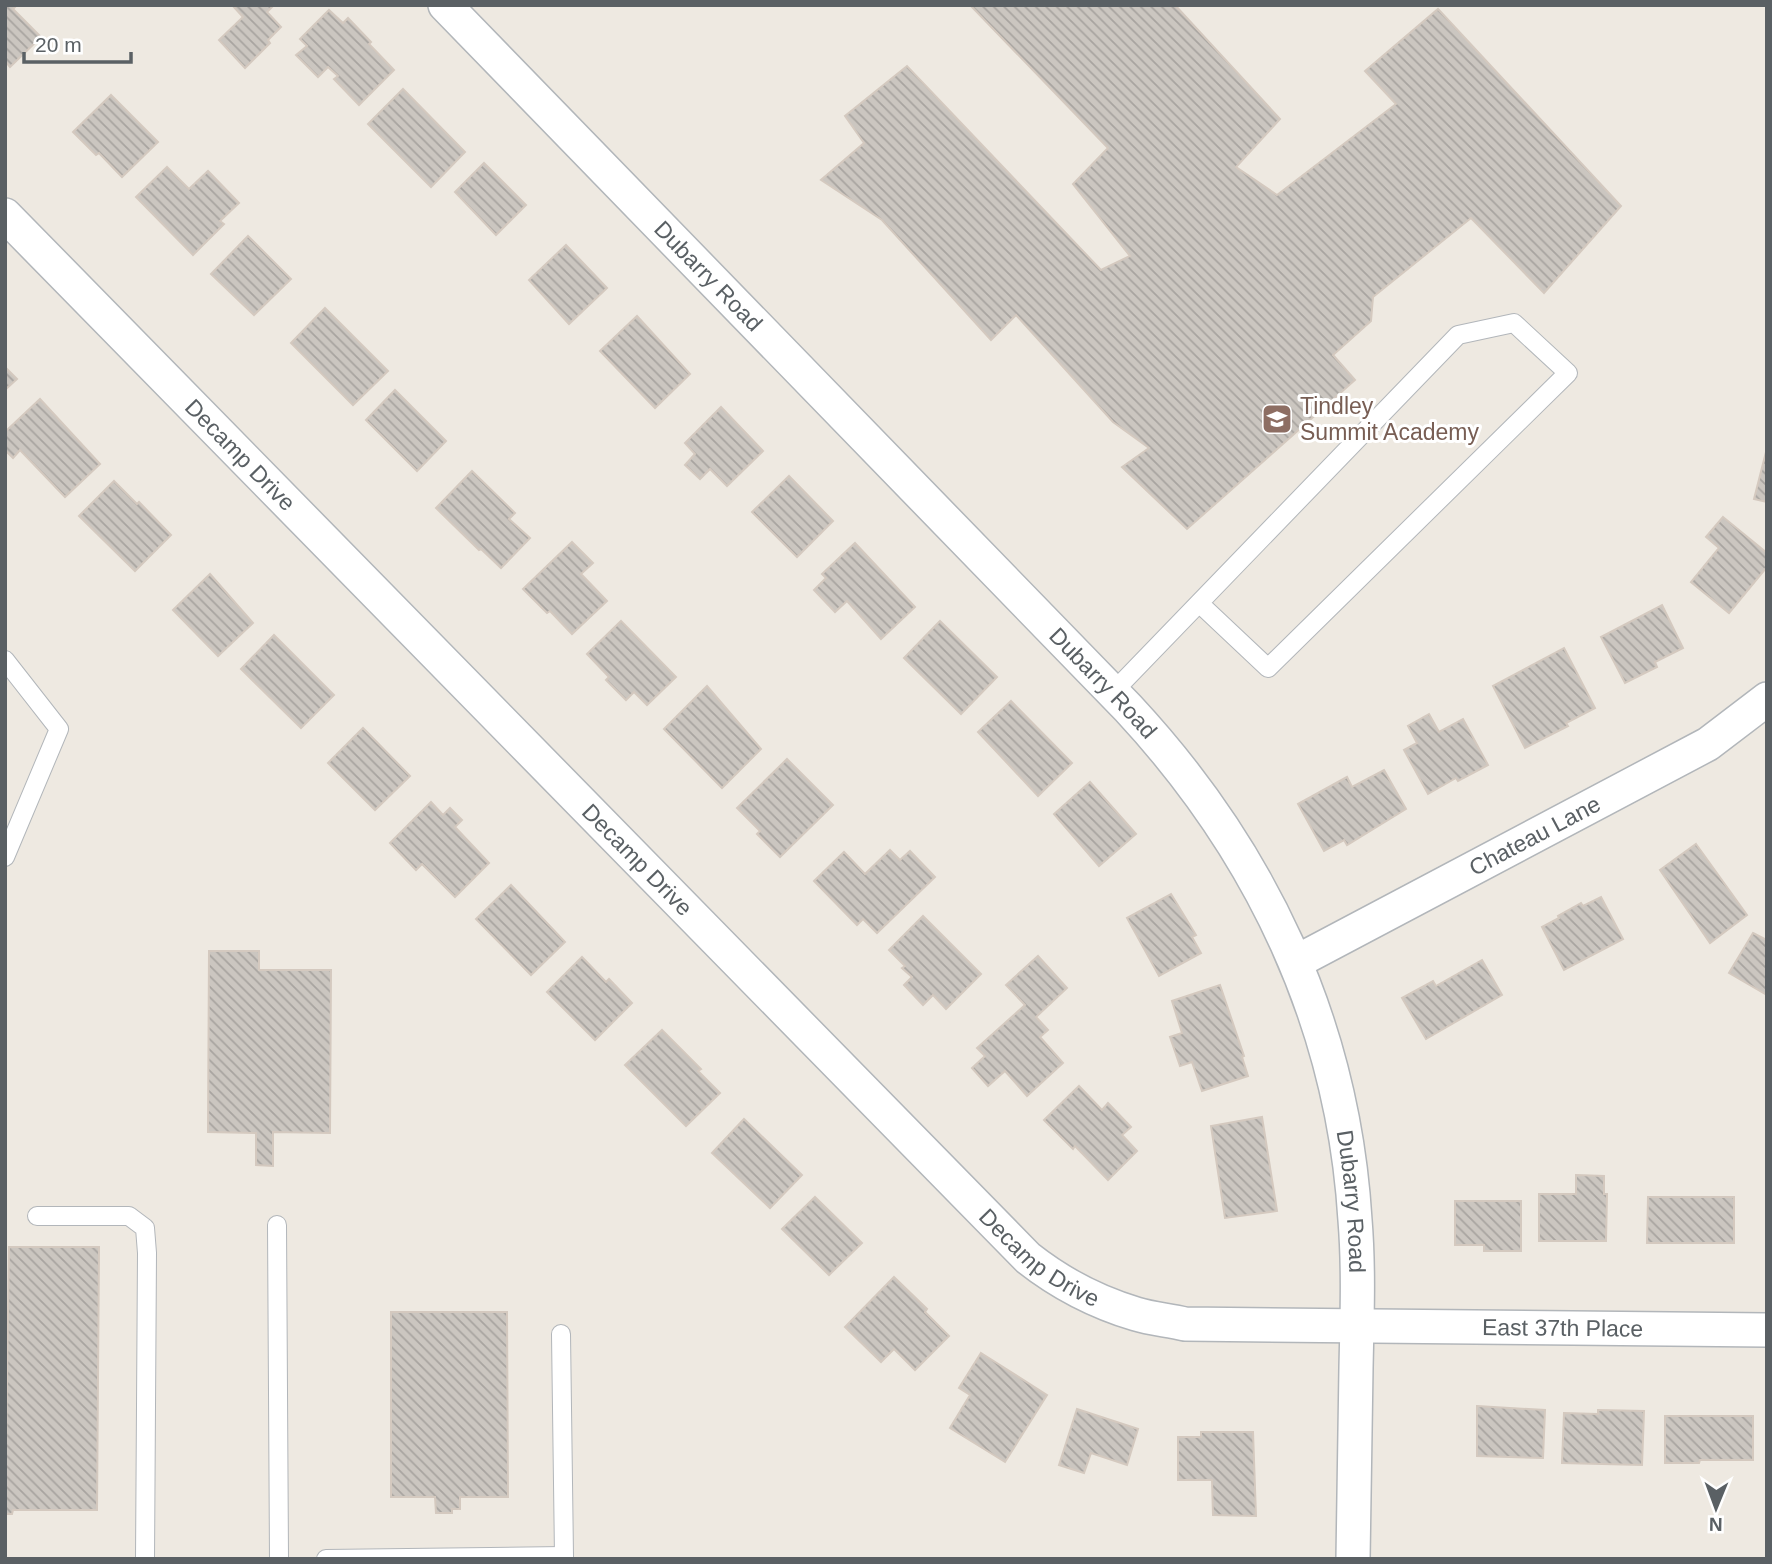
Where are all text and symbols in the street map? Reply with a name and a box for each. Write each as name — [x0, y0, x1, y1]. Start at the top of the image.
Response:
scale bar — [24, 21, 131, 65]
text: 20 m — [35, 33, 82, 56]
street label: Dubarry Road — [649, 216, 768, 337]
place label: Tindley Summit Academy — [1300, 393, 1479, 445]
street label: Decamp Drive — [180, 394, 301, 516]
school or university icon: Tindley Summit Academy — [1260, 402, 1294, 436]
street label: Dubarry Road — [1044, 622, 1162, 744]
street label: Chateau Lane — [1465, 790, 1605, 881]
street label: Decamp Drive — [577, 799, 698, 921]
street label: Dubarry Road — [1332, 1128, 1370, 1273]
street label: Decamp Drive — [974, 1203, 1103, 1312]
street label: East 37th Place — [1482, 1314, 1643, 1342]
north arrow — [1681, 1473, 1751, 1543]
text: N — [1709, 1514, 1723, 1535]

